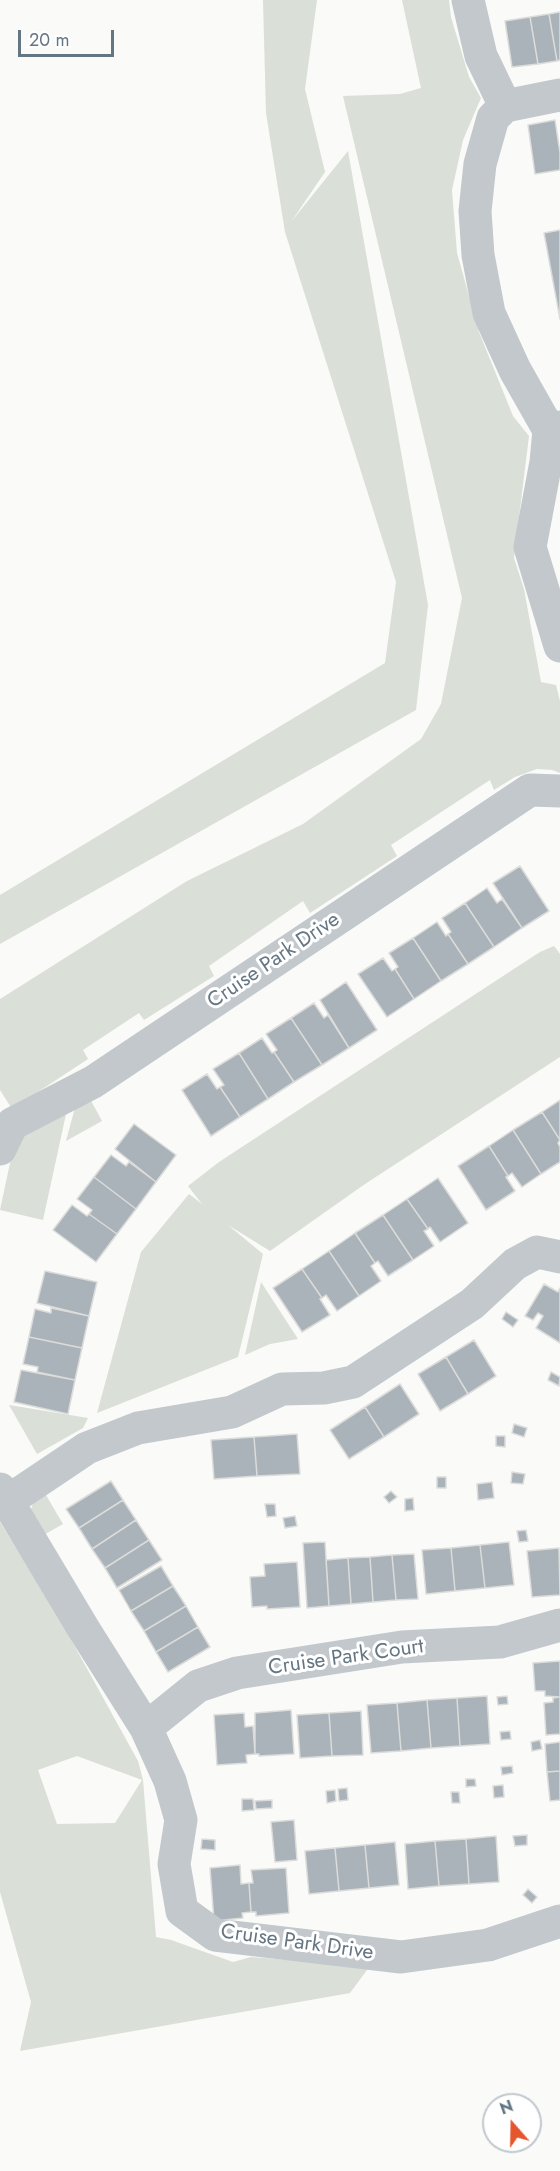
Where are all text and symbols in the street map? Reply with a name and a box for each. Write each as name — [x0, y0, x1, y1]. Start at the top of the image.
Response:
scale bar — [21, 18, 117, 56]
text: 20 m — [29, 27, 69, 53]
street label: Cruise Park Drive — [203, 907, 345, 1015]
street label: Cruise Park Court — [267, 1635, 425, 1681]
street label: Cruise Park Drive — [219, 1920, 375, 1966]
north arrow — [482, 2093, 542, 2153]
text: N — [496, 2095, 516, 2120]

